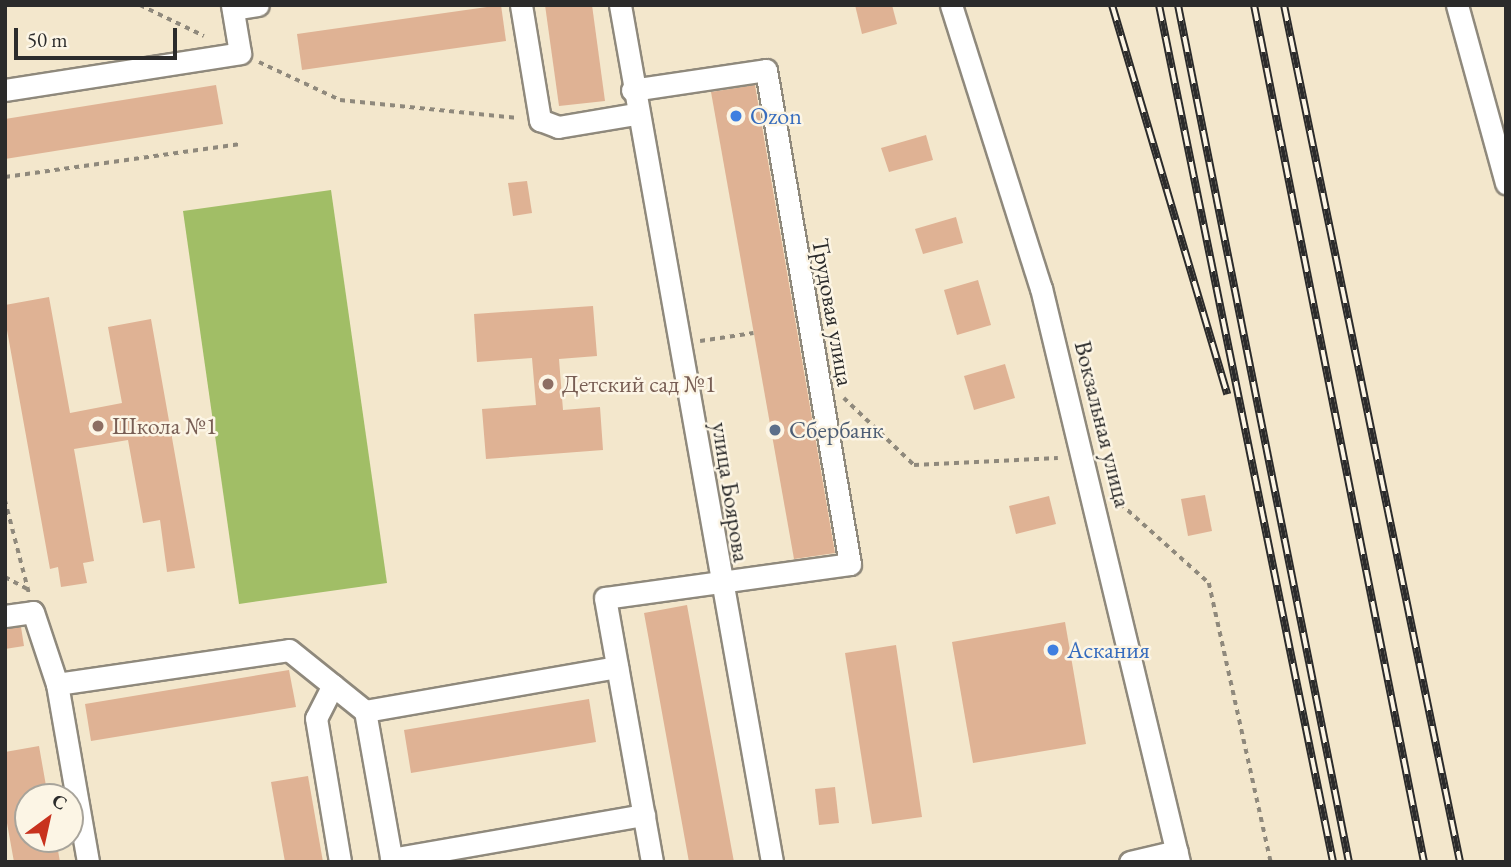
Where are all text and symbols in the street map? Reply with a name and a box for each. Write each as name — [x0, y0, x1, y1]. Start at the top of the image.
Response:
scale bar — [18, 14, 180, 58]
text: 50 m — [27, 26, 68, 53]
place label: Ozon — [750, 102, 802, 130]
marker: Ozon — [728, 108, 744, 124]
street label: Трудовая улица — [806, 236, 860, 388]
street label: Вокзальная улица — [1068, 338, 1138, 510]
place label: Детский сад №1 — [562, 370, 716, 398]
marker: Детский сад №1 — [540, 376, 556, 392]
place label: Школа №1 — [112, 412, 217, 440]
place label: Сбербанк — [789, 416, 884, 444]
marker: Школа №1 — [90, 418, 106, 434]
street label: улица Боярова — [706, 420, 756, 564]
marker: Сбербанк — [767, 422, 783, 438]
place label: Аскания — [1067, 636, 1150, 664]
marker: Аскания — [1045, 642, 1061, 658]
north arrow — [14, 783, 84, 853]
text: С — [47, 787, 72, 816]

